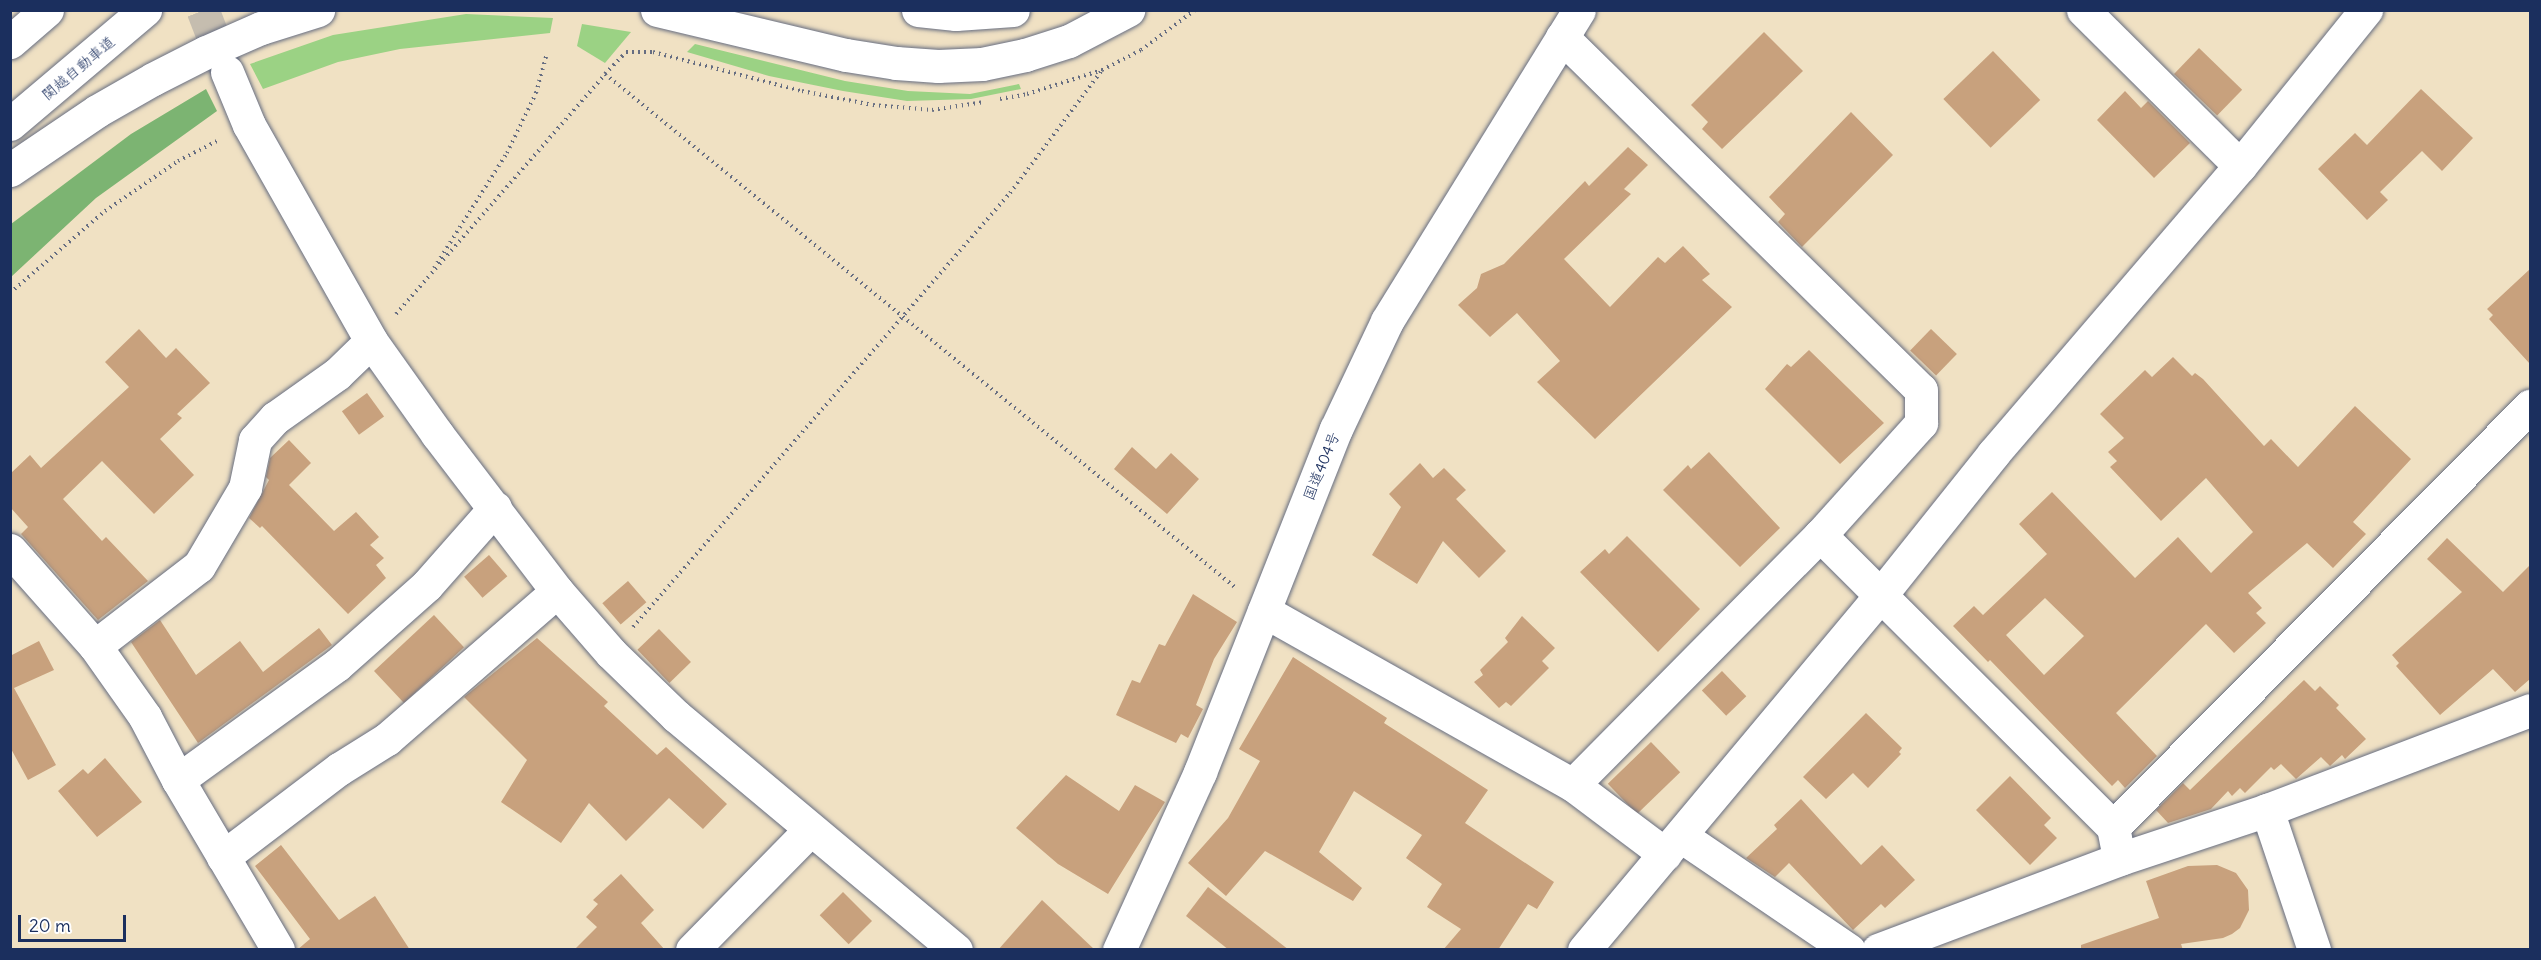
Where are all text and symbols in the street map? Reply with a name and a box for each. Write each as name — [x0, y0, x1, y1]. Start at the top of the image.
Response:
street label: 関越自動車道 — [38, 32, 118, 104]
street label: 国道404号 — [1299, 429, 1343, 503]
scale bar — [21, 903, 129, 941]
text: 20 m — [29, 914, 71, 937]

